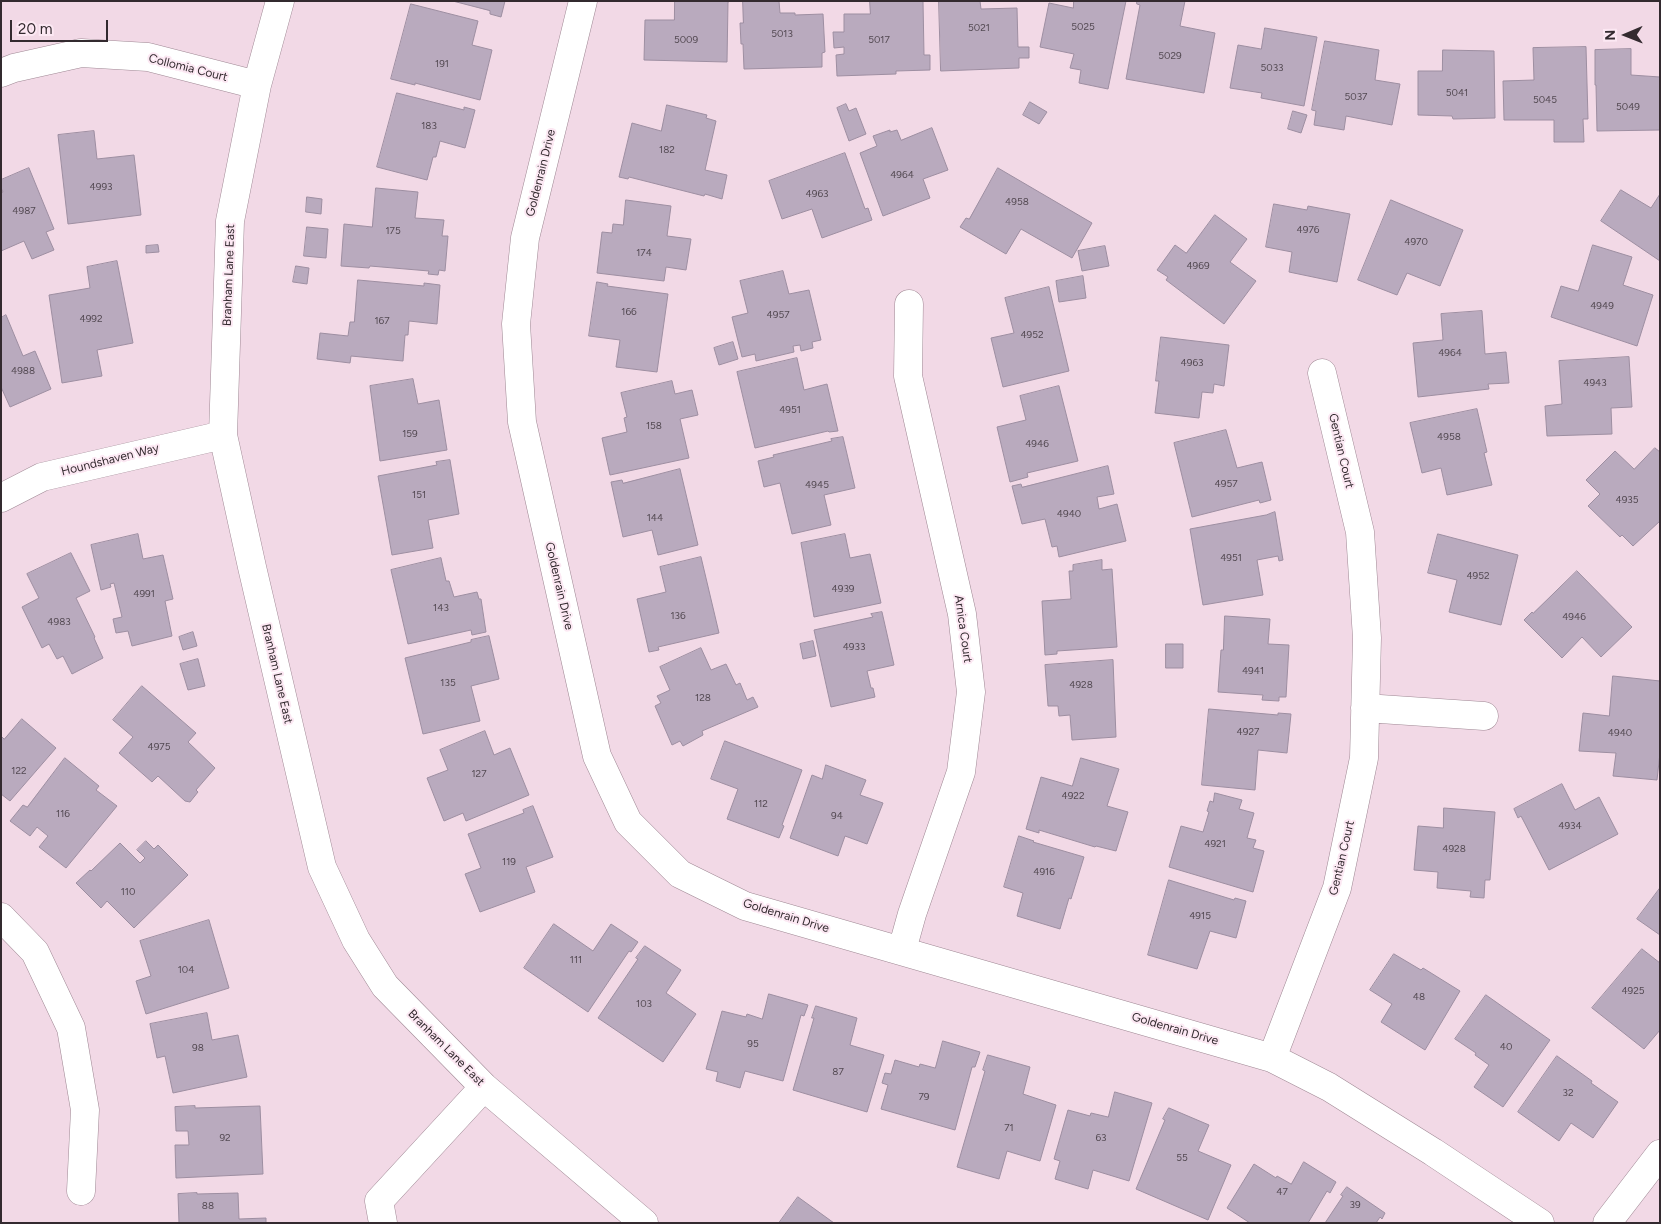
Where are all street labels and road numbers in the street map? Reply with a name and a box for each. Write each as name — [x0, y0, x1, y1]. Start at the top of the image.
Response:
street label: Collomia Court — [147, 51, 229, 85]
street label: Goldenrain Drive — [523, 128, 559, 218]
street label: Branham Lane East — [220, 224, 238, 326]
street label: Gentian Court — [1325, 412, 1357, 490]
street label: Houndshaven Way — [60, 441, 160, 479]
street label: Goldenrain Drive — [542, 541, 576, 631]
street label: Arnica Court — [951, 594, 975, 664]
street label: Branham Lane East — [258, 623, 296, 725]
street label: Gentian Court — [1326, 819, 1358, 897]
street label: Goldenrain Drive — [741, 896, 831, 936]
street label: Branham Lane East — [405, 1007, 487, 1089]
street label: Goldenrain Drive — [1130, 1010, 1220, 1048]

